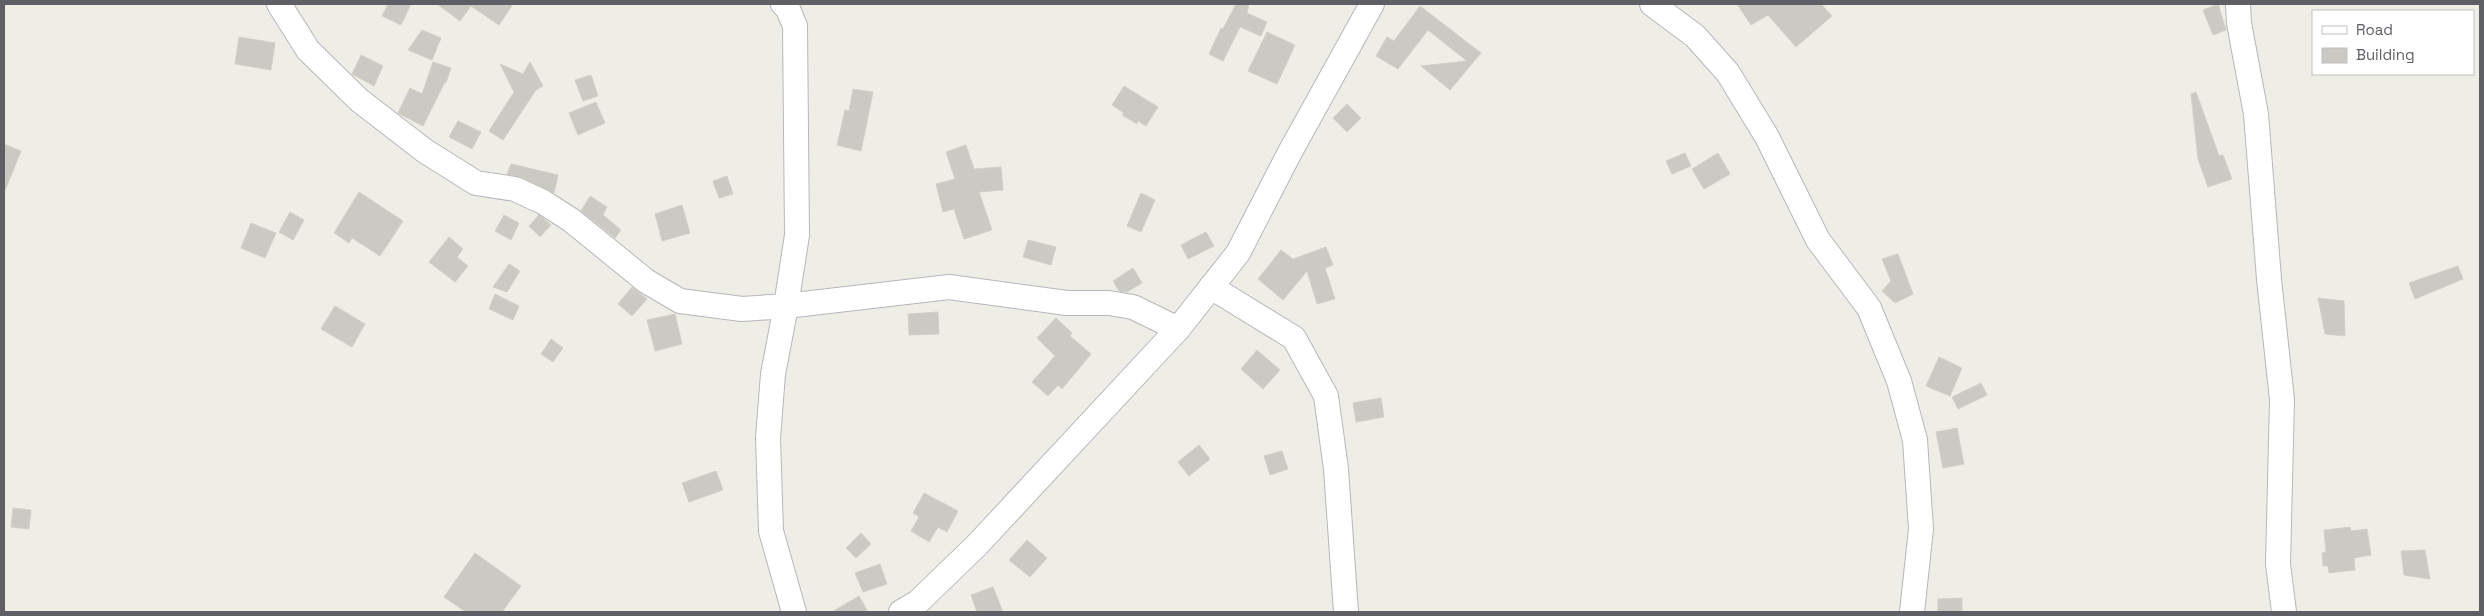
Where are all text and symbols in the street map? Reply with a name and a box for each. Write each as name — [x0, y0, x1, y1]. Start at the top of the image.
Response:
legend — [2312, 10, 2474, 75]
text: Road — [2356, 20, 2393, 39]
text: Building — [2356, 45, 2415, 64]

